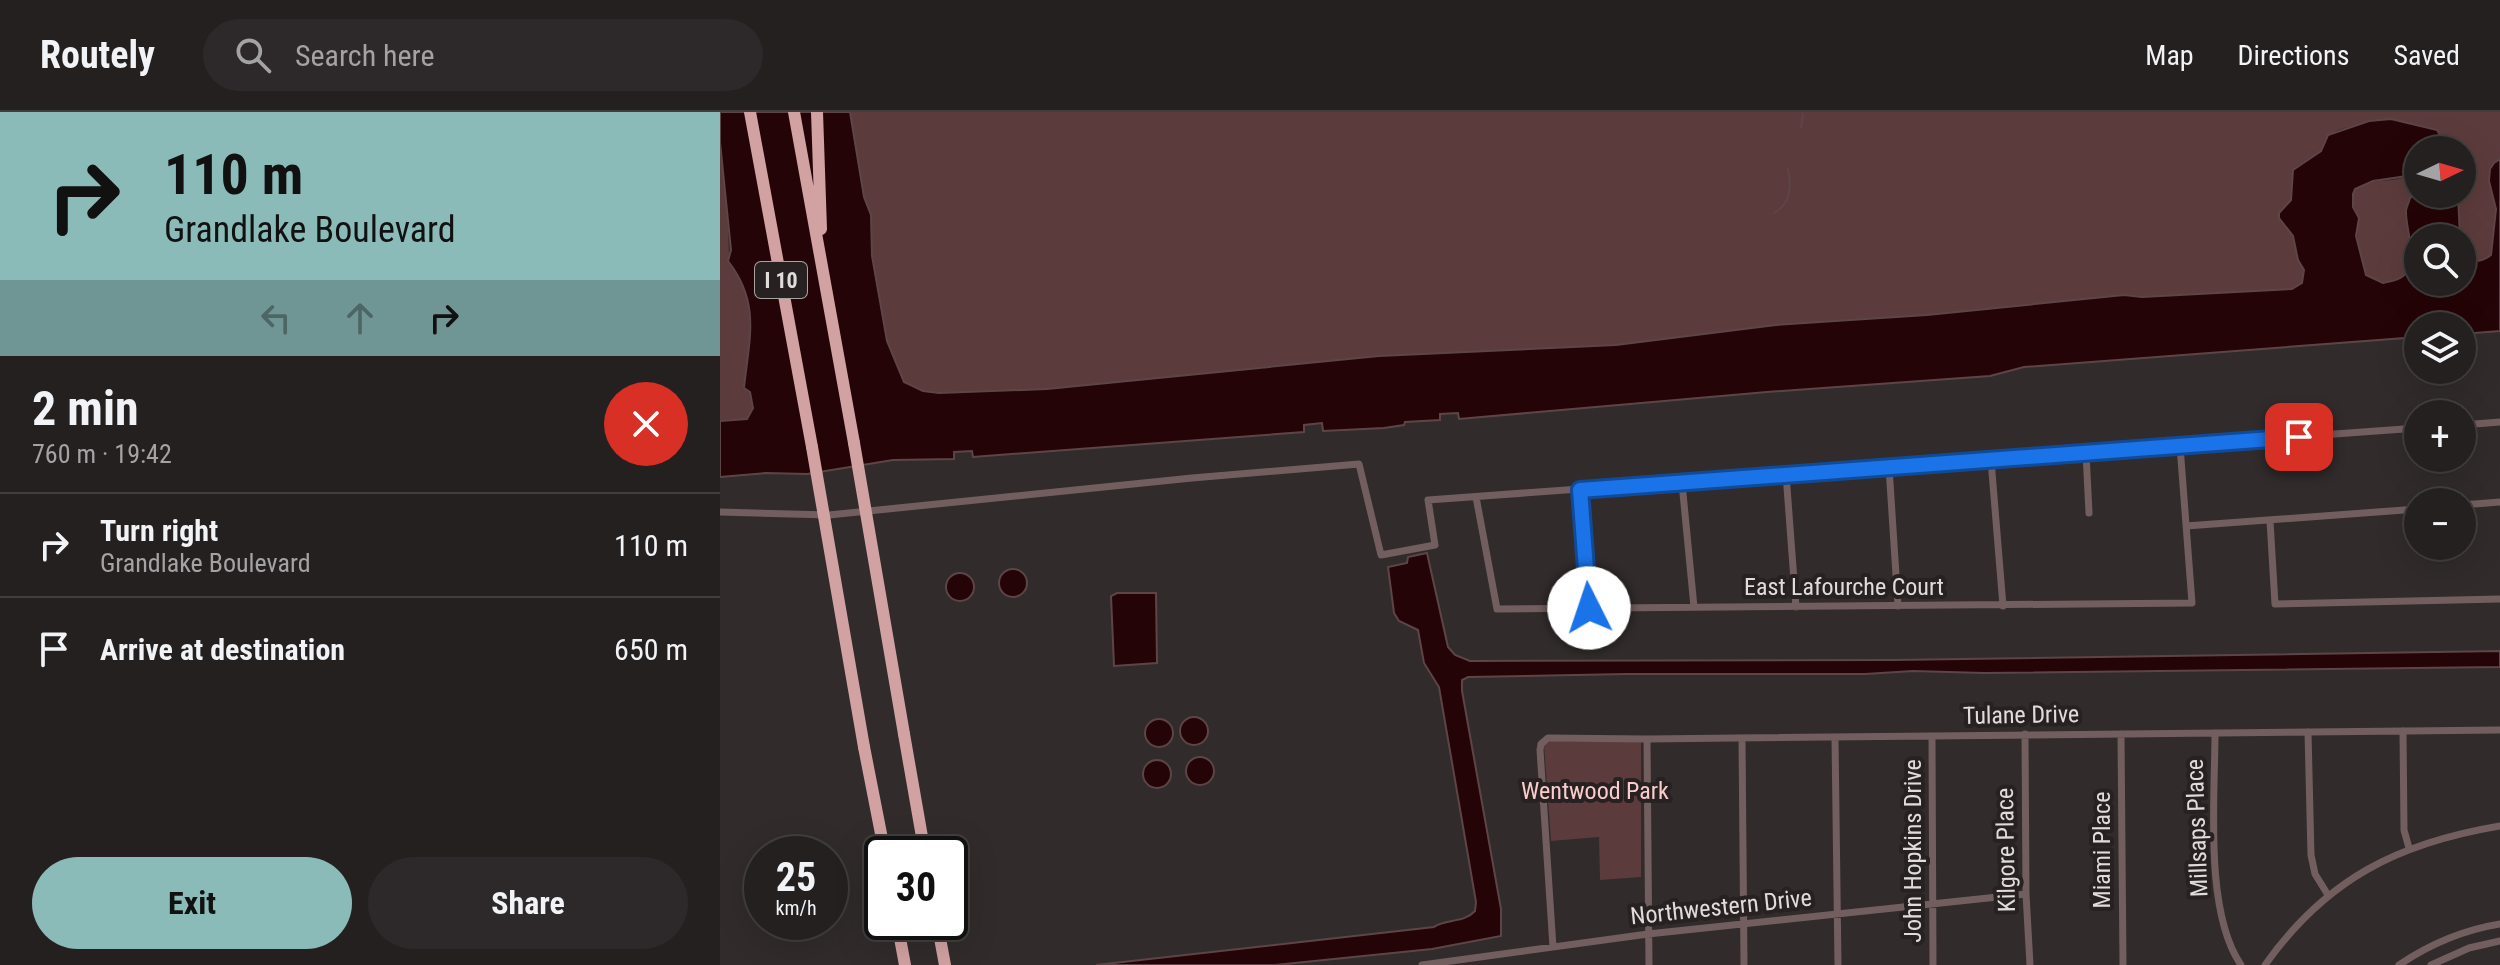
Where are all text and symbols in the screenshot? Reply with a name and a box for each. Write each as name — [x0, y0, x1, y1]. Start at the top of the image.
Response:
search box — [203, 19, 763, 91]
text: Routely — [40, 33, 155, 77]
icon: search — [231, 33, 275, 77]
text: Search here — [295, 38, 435, 73]
text: Map — [2145, 39, 2194, 72]
text: Directions — [2238, 39, 2349, 72]
text: Saved — [2393, 39, 2460, 72]
north arrow — [2404, 136, 2476, 208]
map controls — [2404, 136, 2476, 560]
text: 110 m — [164, 142, 303, 208]
icon: right — [32, 144, 136, 248]
text: Grandlake Boulevard — [164, 209, 456, 251]
button: search — [2404, 224, 2476, 296]
road number: I 10 — [755, 262, 807, 298]
icon: left — [254, 296, 298, 340]
icon: ahead — [338, 296, 382, 340]
icon: right — [422, 296, 466, 340]
button: layers — [2404, 312, 2476, 384]
text: 2 min — [32, 380, 139, 437]
button: close — [604, 382, 688, 466]
button: + — [2404, 400, 2476, 472]
pin — [2265, 403, 2333, 471]
icon: arrive — [2277, 415, 2321, 459]
text: 760 m · 19:42 — [32, 439, 172, 469]
button: − — [2404, 488, 2476, 560]
text: Turn right — [100, 513, 218, 548]
icon: right — [32, 523, 76, 567]
text: 110 m — [614, 528, 688, 563]
text: Grandlake Boulevard — [100, 548, 311, 578]
position arrow — [1547, 566, 1631, 650]
street label: East Lafourche Court — [1744, 573, 1944, 601]
icon: arrive — [32, 627, 76, 671]
text: Arrive at destination — [100, 632, 345, 667]
text: 650 m — [614, 632, 688, 667]
street label: Tulane Drive — [1963, 700, 2079, 730]
street label: John Hopkins Drive — [1899, 759, 1927, 943]
street label: Millsaps Place — [2181, 759, 2213, 897]
park label: Wentwood Park — [1521, 777, 1669, 805]
street label: Kilgore Place — [1991, 788, 2021, 912]
street label: Miami Place — [2088, 792, 2116, 908]
speed limit sign: 30 — [864, 836, 968, 940]
text: 25 — [776, 854, 816, 901]
button: Exit — [32, 857, 352, 949]
button: Share — [368, 857, 688, 949]
street label: Northwestern Drive — [1629, 884, 1813, 930]
text: km/h — [775, 896, 817, 920]

